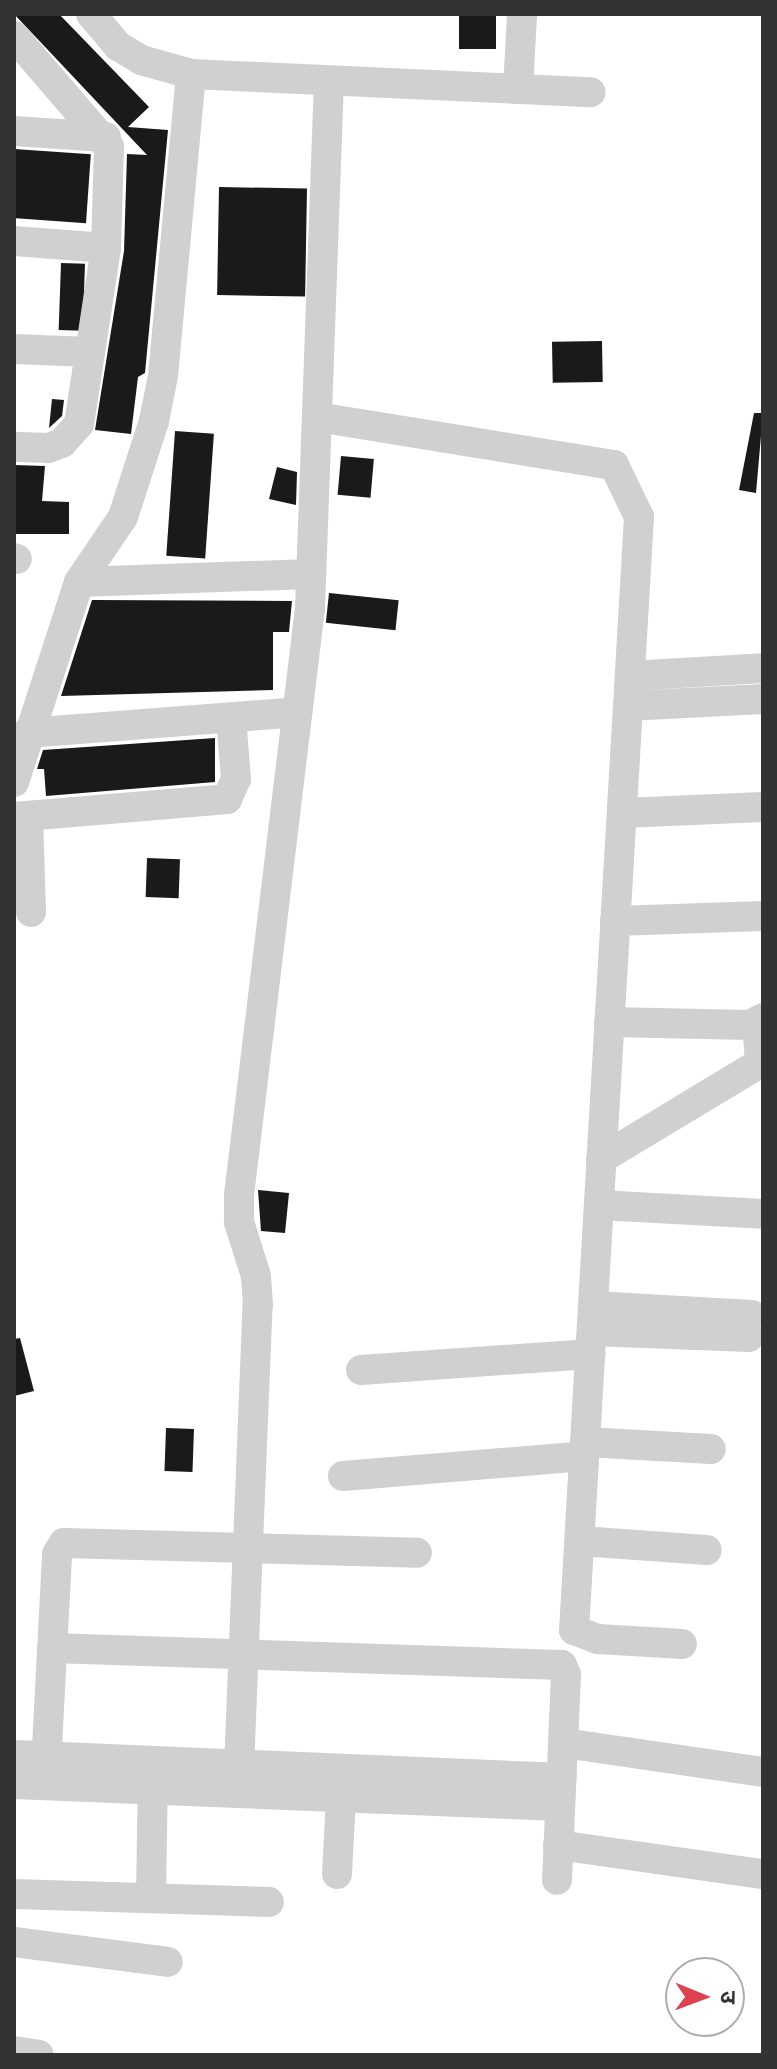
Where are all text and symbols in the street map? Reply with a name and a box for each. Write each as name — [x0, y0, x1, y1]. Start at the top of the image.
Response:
north arrow — [665, 1957, 745, 2037]
text: उ — [714, 1991, 741, 2004]

